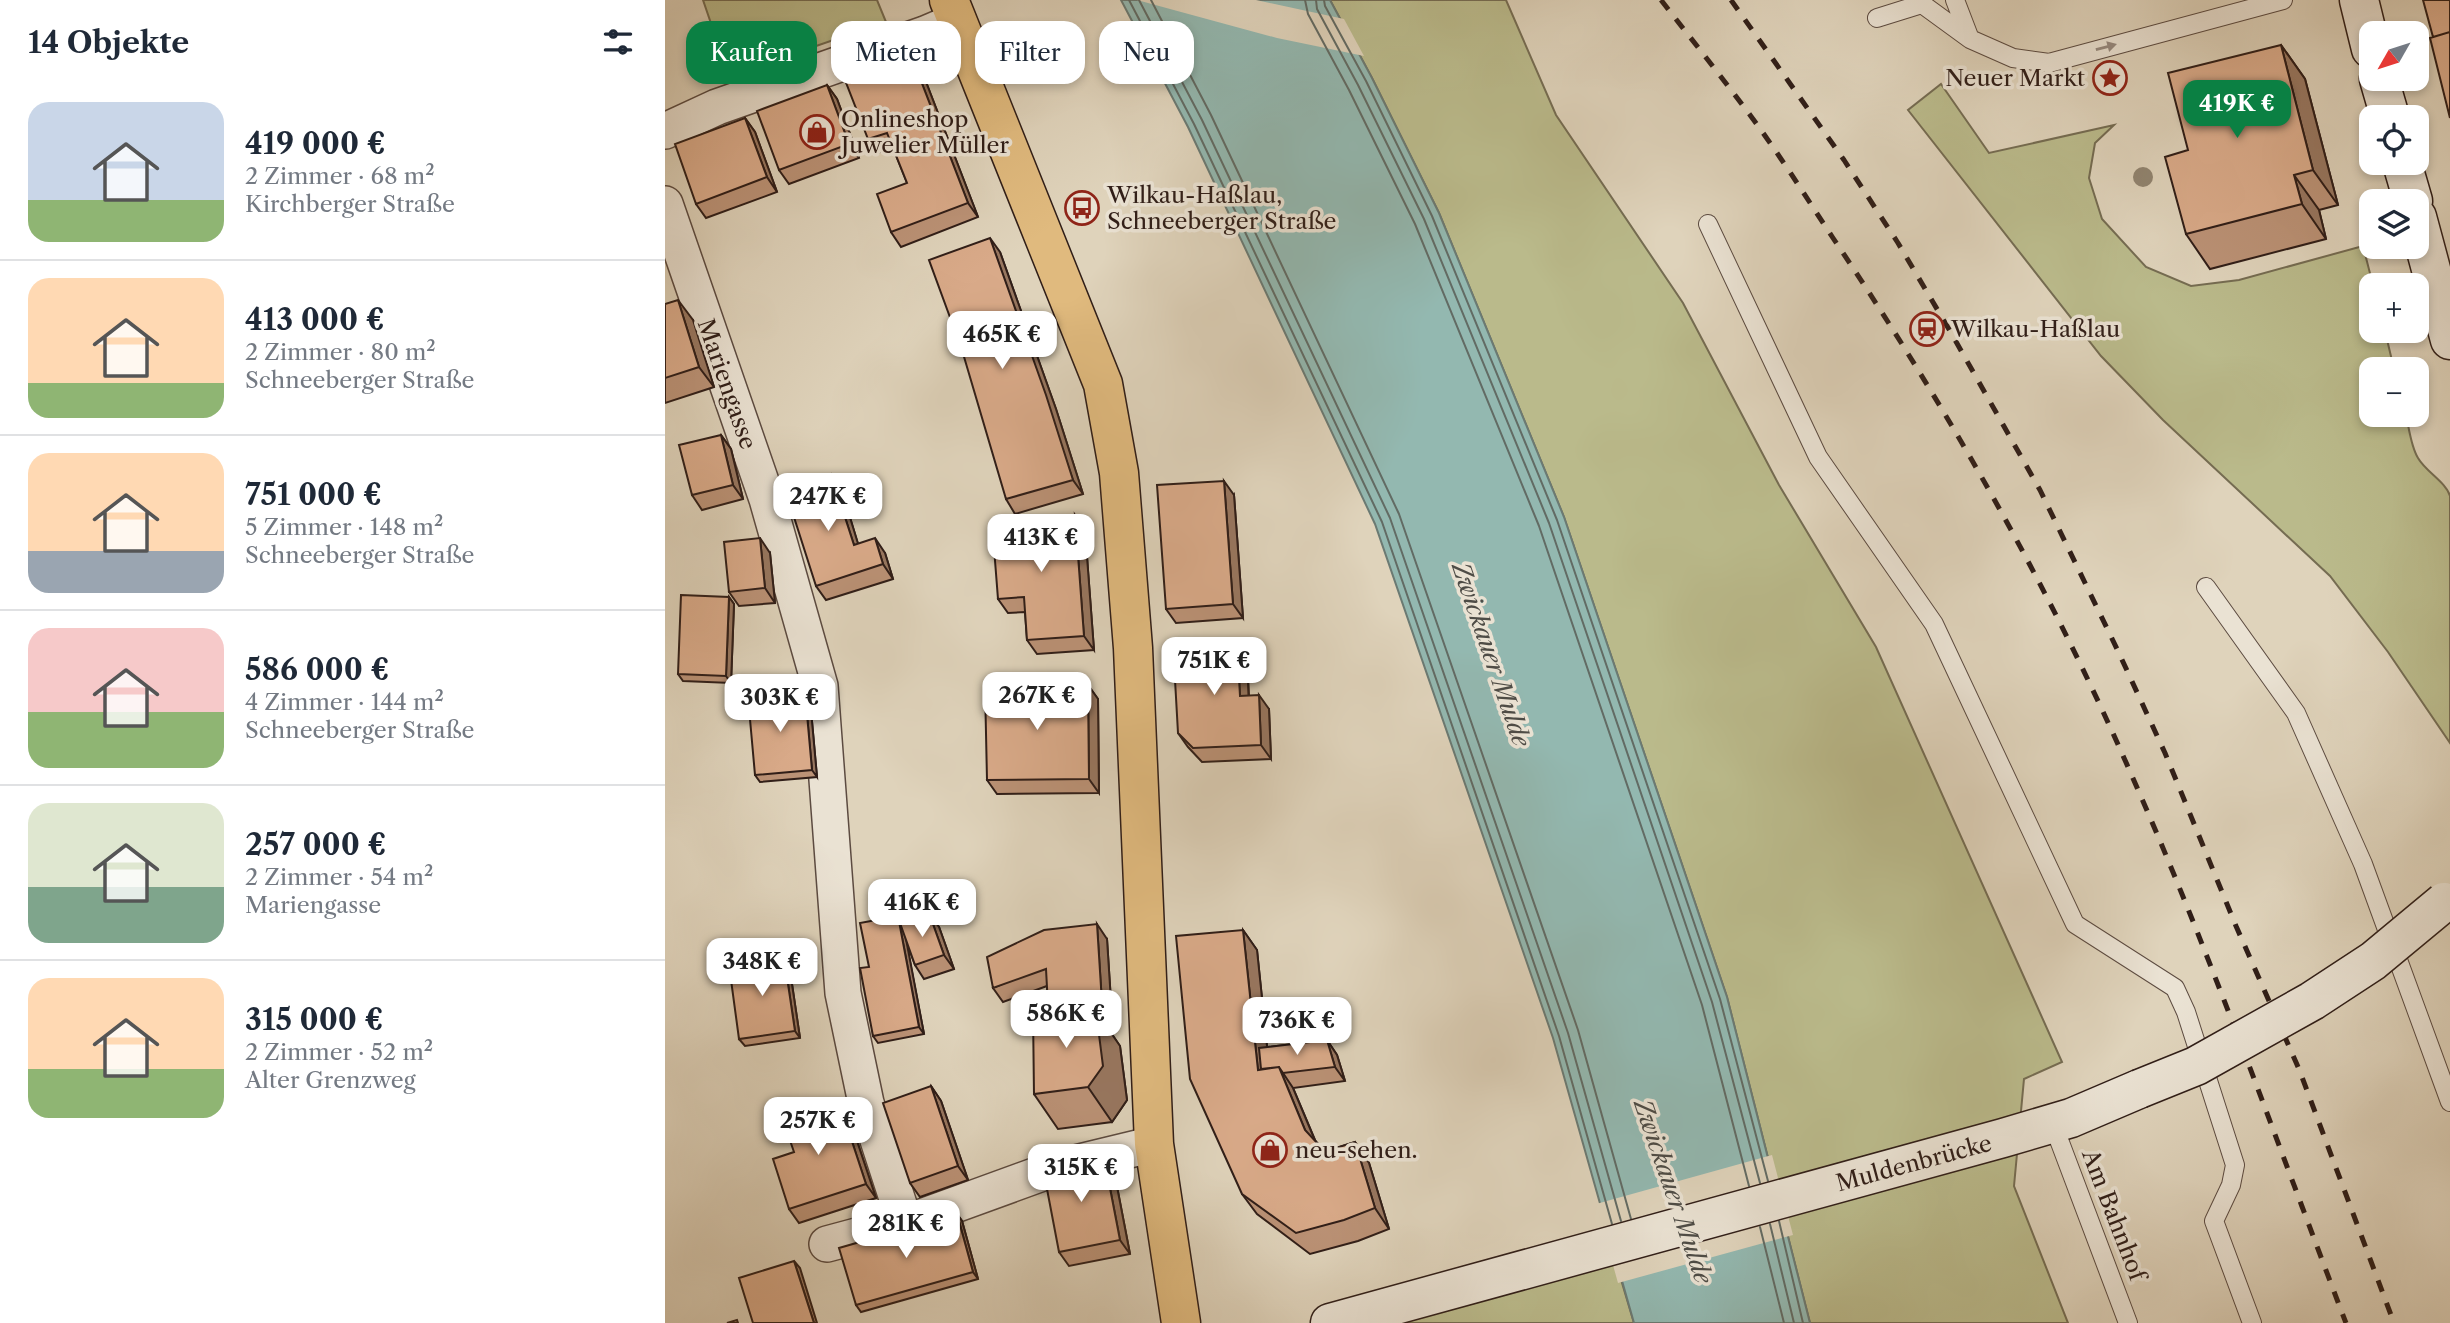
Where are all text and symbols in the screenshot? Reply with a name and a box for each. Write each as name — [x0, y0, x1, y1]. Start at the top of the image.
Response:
chip: Kaufen — [686, 21, 817, 84]
chip: Mieten — [831, 21, 961, 84]
chip: Filter — [975, 21, 1085, 84]
chip: Neu — [1099, 21, 1194, 84]
north arrow — [2359, 21, 2429, 91]
map controls — [2359, 21, 2429, 427]
icon: filters — [599, 23, 637, 61]
text: 14 Objekte — [28, 24, 189, 61]
one-way arrow — [2096, 42, 2117, 52]
place icon: Neuer Markt — [2091, 59, 2129, 97]
place label: Neuer Markt — [1945, 64, 2085, 92]
pin: 419K € — [2180, 80, 2294, 140]
text: 419K € — [2199, 89, 2275, 117]
place label: Onlineshop Juwelier Müller — [838, 105, 1009, 159]
button: locate — [2359, 105, 2429, 175]
shop icon: Onlineshop Juwelier Müller — [798, 113, 836, 151]
text: 419 000 € — [245, 125, 386, 162]
icon: home — [84, 130, 168, 214]
text: 2 Zimmer · 68 m² — [245, 162, 435, 190]
place label: Wilkau-Haßlau, Schneeberger Straße — [1106, 181, 1337, 235]
bus stop icon: Wilkau-Haßlau, Schneeberger Straße — [1063, 189, 1101, 227]
button: layers — [2359, 189, 2429, 259]
text: Kirchberger Straße — [245, 190, 455, 218]
button: + — [2359, 273, 2429, 343]
text: 413 000 € — [245, 301, 385, 338]
icon: home — [84, 306, 168, 390]
station icon: Wilkau-Haßlau — [1908, 310, 1946, 348]
pin: 465K € — [945, 312, 1059, 371]
street label: Mariengasse — [692, 315, 762, 453]
place label: Wilkau-Haßlau — [1950, 315, 2120, 343]
text: 465K € — [963, 320, 1041, 348]
text: 2 Zimmer · 80 m² — [245, 338, 436, 366]
button: − — [2359, 357, 2429, 427]
text: Schneeberger Straße — [245, 366, 475, 394]
pin: 247K € — [771, 474, 885, 533]
text: 751 000 € — [245, 476, 382, 513]
icon: home — [84, 481, 168, 565]
text: 247K € — [789, 482, 867, 510]
text: 5 Zimmer · 148 m² — [245, 513, 443, 541]
pin: 413K € — [984, 514, 1098, 574]
text: 413K € — [1003, 523, 1079, 551]
text: Schneeberger Straße — [245, 541, 475, 569]
water label: Zwickauer Mulde — [1445, 557, 1537, 752]
pin: 751K € — [1157, 638, 1271, 697]
text: 751K € — [1177, 646, 1251, 674]
text: 586 000 € — [245, 651, 389, 688]
icon: home — [84, 656, 168, 740]
pin: 267K € — [980, 672, 1094, 732]
pin: 303K € — [723, 674, 837, 734]
text: 267K € — [998, 681, 1076, 709]
text: 303K € — [741, 683, 819, 711]
text: 4 Zimmer · 144 m² — [245, 688, 444, 716]
text: Schneeberger Straße — [245, 716, 475, 744]
text: 257 000 € — [245, 826, 386, 863]
icon: home — [84, 831, 168, 915]
text: 2 Zimmer · 54 m² — [245, 863, 433, 891]
pin: 416K € — [865, 880, 979, 939]
text: 416K € — [884, 888, 960, 916]
text: Mariengasse — [245, 891, 381, 919]
pin: 348K € — [705, 939, 819, 998]
text: 348K € — [723, 947, 802, 975]
pin: 586K € — [1009, 990, 1123, 1050]
pin: 736K € — [1240, 998, 1354, 1057]
text: 586K € — [1027, 999, 1105, 1027]
text: 315 000 € — [245, 1001, 383, 1038]
icon: home — [84, 1006, 168, 1090]
text: 736K € — [1259, 1006, 1335, 1034]
text: 2 Zimmer · 52 m² — [245, 1038, 433, 1066]
text: Alter Grenzweg — [245, 1066, 416, 1094]
water label: Zwickauer Mulde — [1627, 1094, 1719, 1289]
pin: 257K € — [761, 1098, 875, 1157]
text: 257K € — [780, 1106, 856, 1134]
street label: Muldenbrücke — [1833, 1129, 1995, 1197]
shop icon: neu-sehen. — [1251, 1131, 1289, 1169]
place label: neu-sehen. — [1295, 1136, 1418, 1164]
pin: 315K € — [1024, 1144, 1138, 1204]
street label: Am Bahnhof — [2076, 1145, 2153, 1287]
text: 315K € — [1044, 1153, 1118, 1181]
pin: 281K € — [849, 1200, 963, 1260]
text: 281K € — [868, 1209, 944, 1237]

